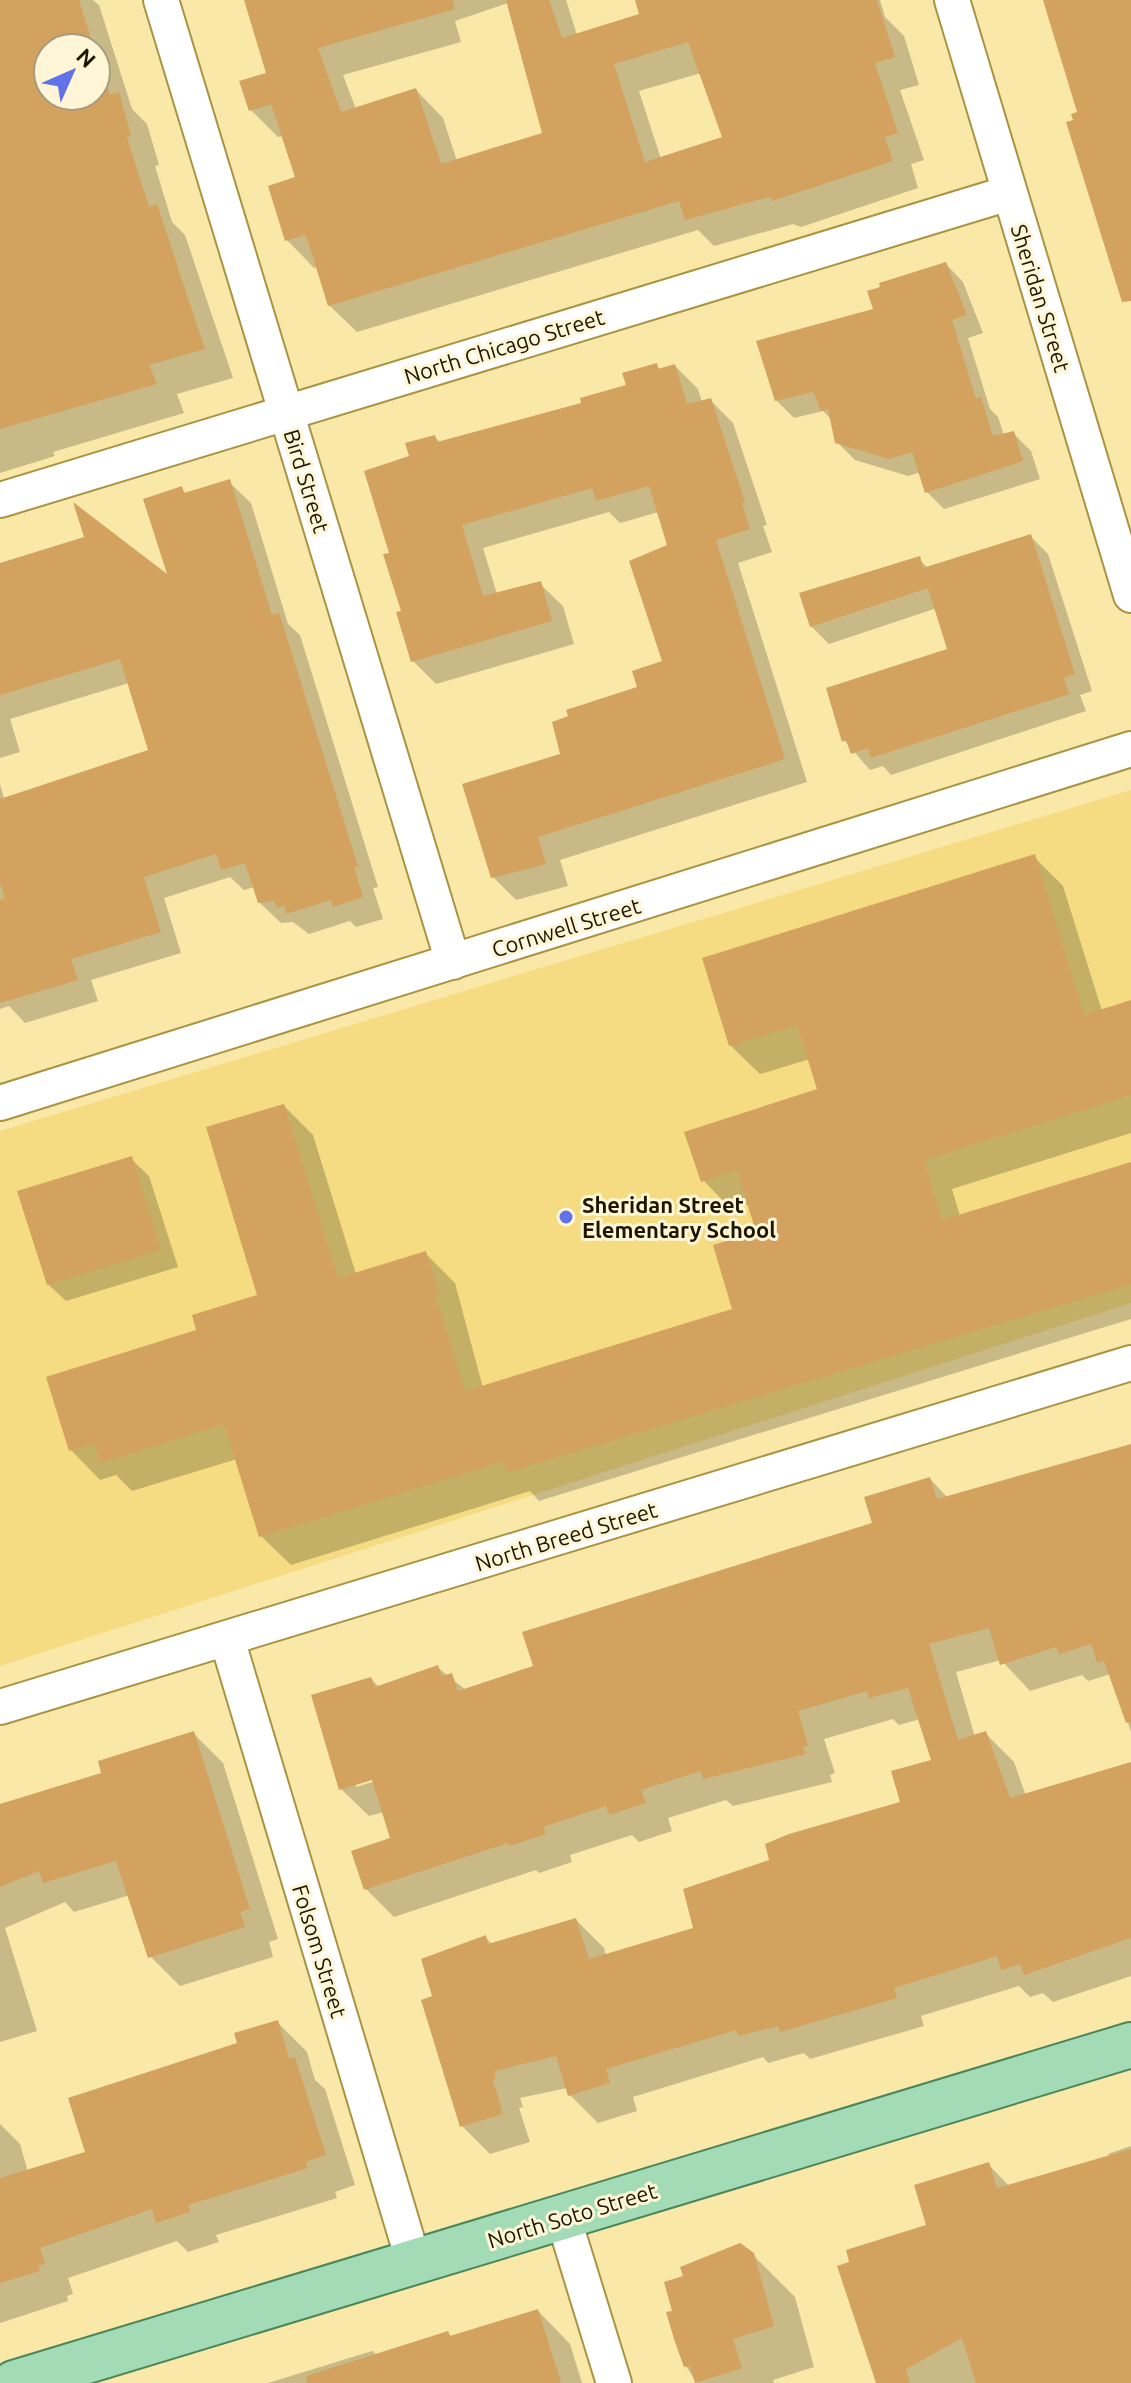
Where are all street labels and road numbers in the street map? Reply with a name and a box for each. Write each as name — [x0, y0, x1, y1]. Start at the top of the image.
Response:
street label: Sheridan Street — [1007, 221, 1075, 375]
street label: North Chicago Street — [401, 304, 607, 388]
street label: Bird Street — [279, 426, 335, 536]
street label: Cornwell Street — [489, 892, 644, 962]
street label: North Breed Street — [472, 1496, 660, 1576]
street label: Folsom Street — [288, 1881, 352, 2021]
street label: North Soto Street — [484, 2177, 660, 2253]

